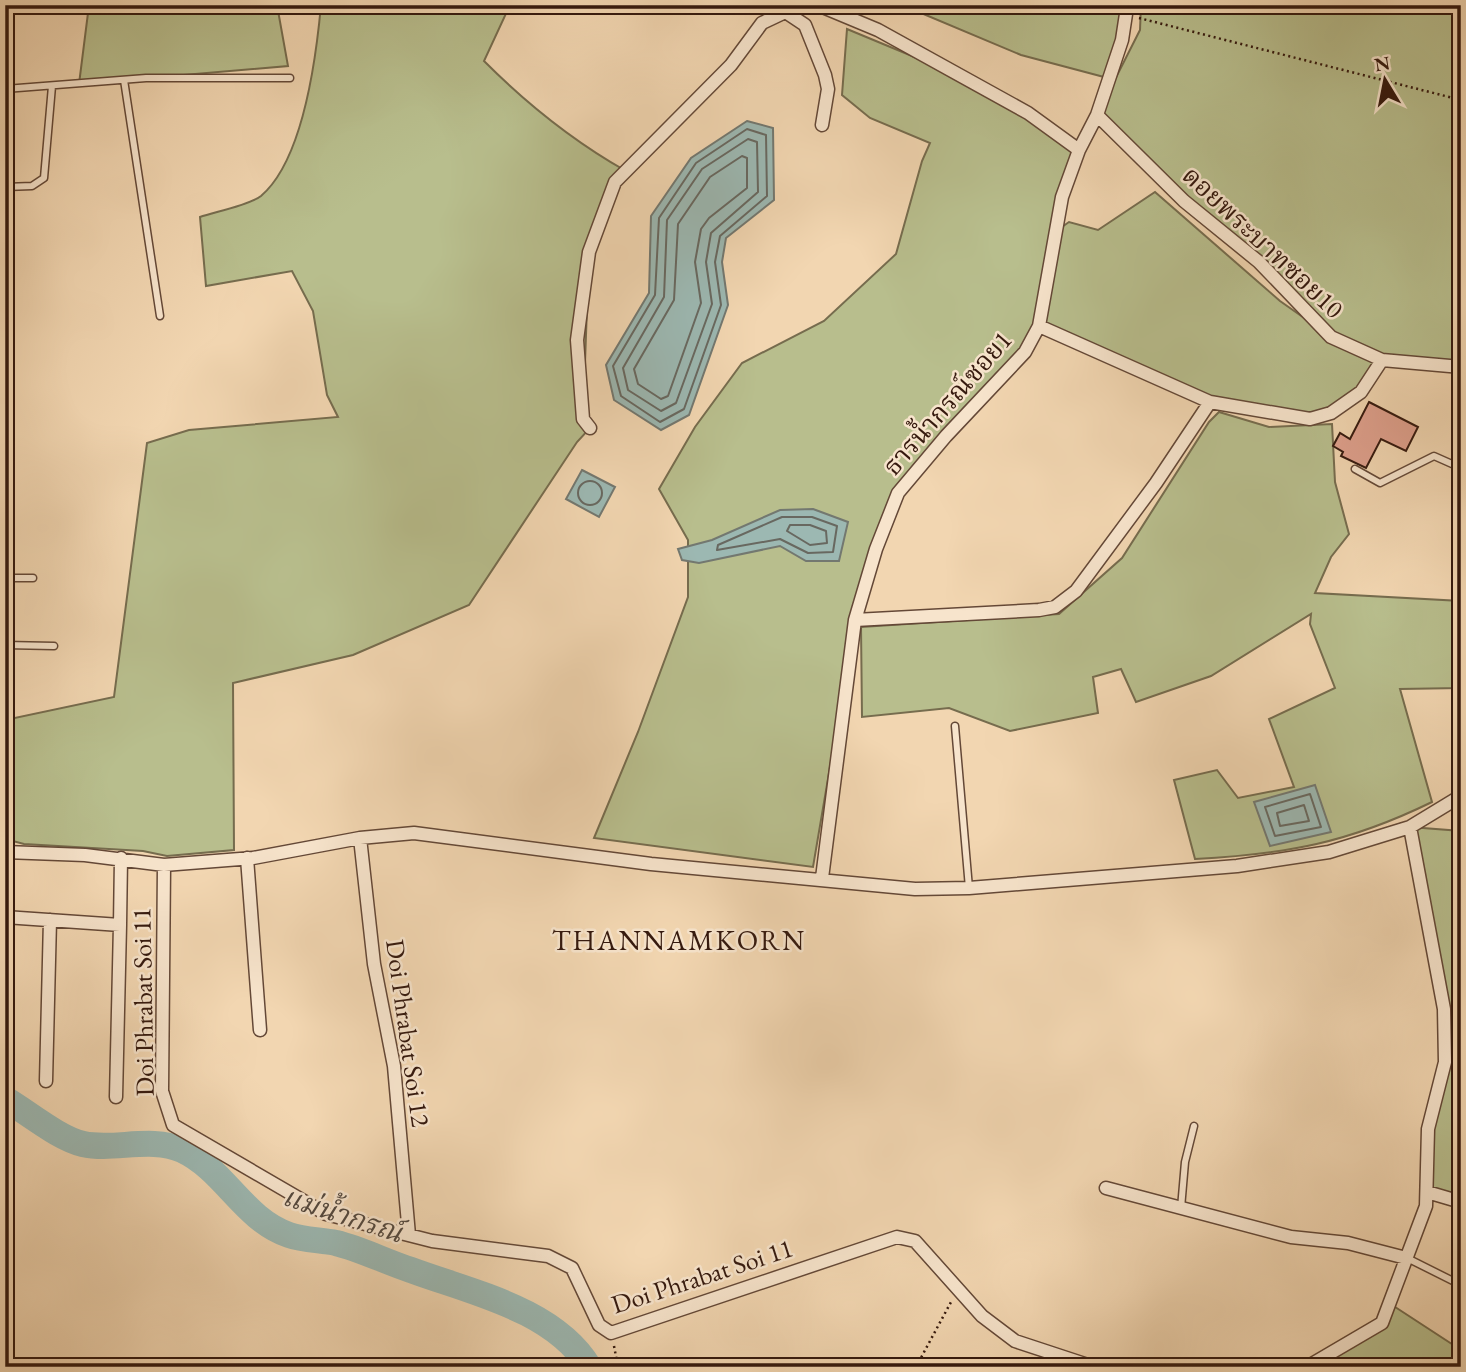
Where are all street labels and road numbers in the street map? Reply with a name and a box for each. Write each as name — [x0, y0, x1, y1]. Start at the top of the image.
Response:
street label: ดอยพระบาทซอย10 — [1175, 158, 1351, 326]
street label: ธารน้ำกรณ์ซอย1 — [873, 322, 1019, 483]
street label: Doi Phrabat Soi 11 — [124, 907, 162, 1097]
street label: Doi Phrabat Soi 12 — [378, 937, 438, 1129]
street label: Doi Phrabat Soi 11 — [607, 1231, 797, 1321]

